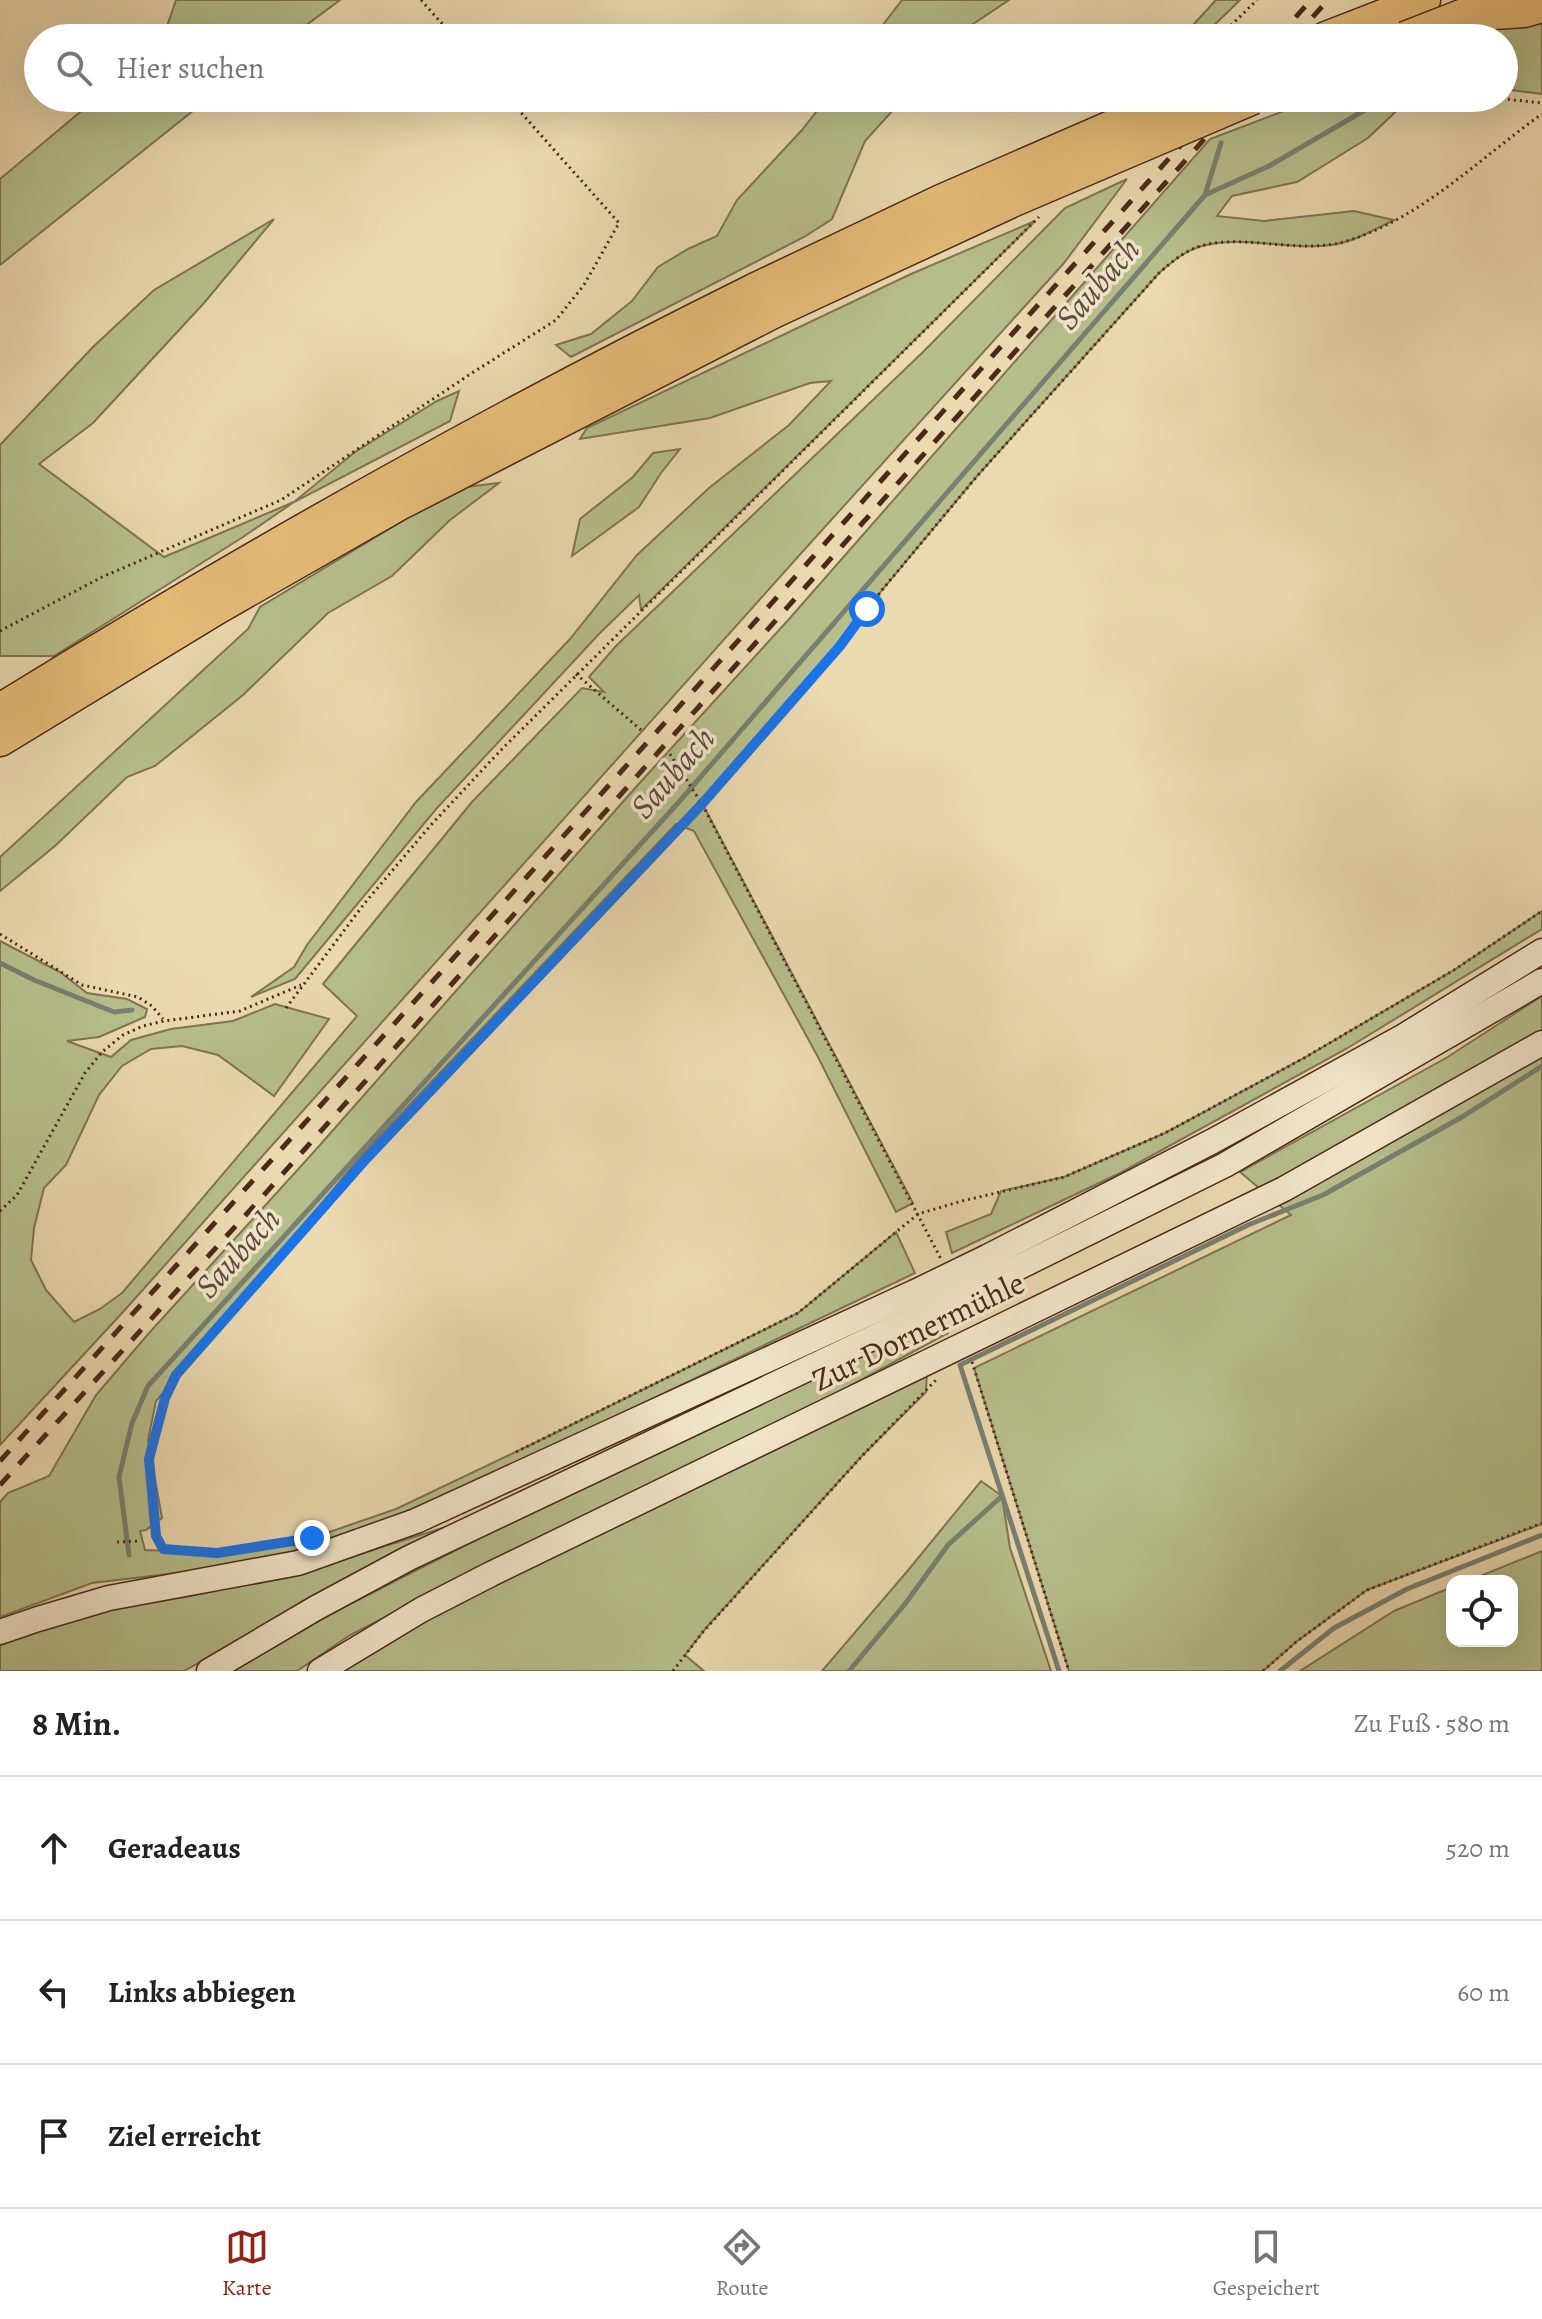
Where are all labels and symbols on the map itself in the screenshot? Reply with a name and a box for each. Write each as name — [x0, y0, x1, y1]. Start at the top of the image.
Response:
water label: Saubach — [1044, 227, 1151, 340]
route start — [849, 591, 885, 627]
water label: Saubach — [619, 716, 726, 829]
water label: Saubach — [184, 1196, 291, 1308]
street label: Zur Dornermühle — [804, 1260, 1032, 1402]
route end — [294, 1520, 330, 1556]

